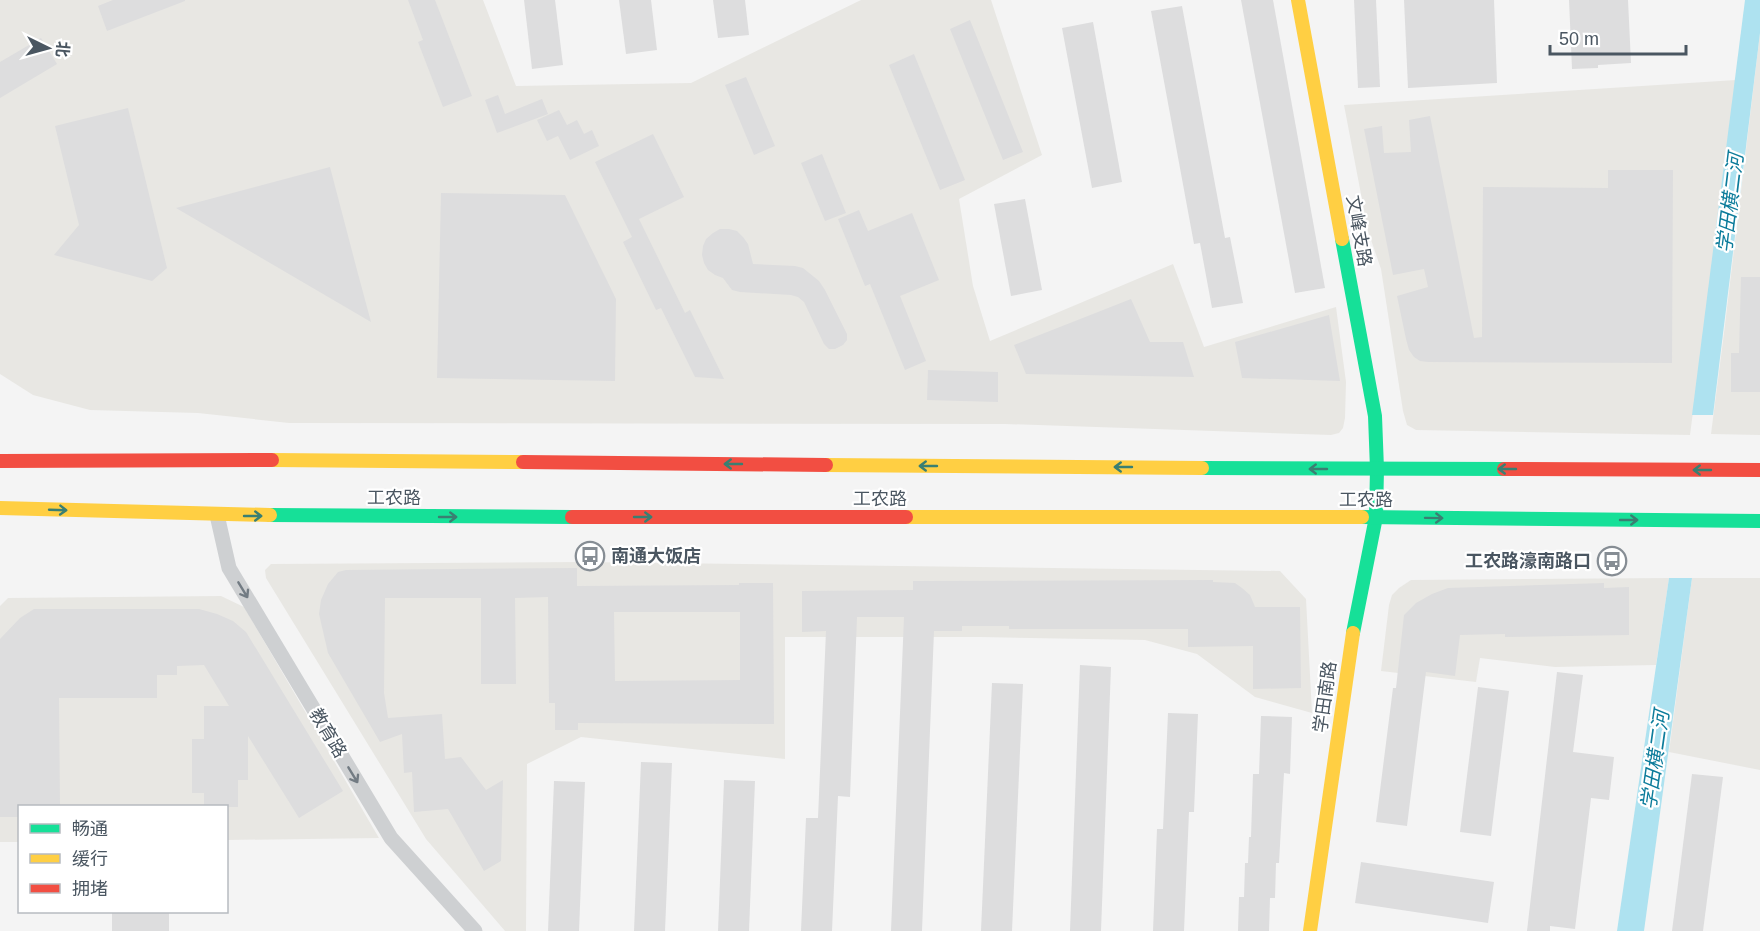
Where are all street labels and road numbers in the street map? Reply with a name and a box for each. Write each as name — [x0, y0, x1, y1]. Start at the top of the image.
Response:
street label: 文峰支路 — [1343, 194, 1375, 268]
street label: 工农路 — [367, 488, 421, 508]
street label: 工农路 — [853, 489, 907, 509]
street label: 工农路 — [1339, 490, 1393, 510]
street label: 学田南路 — [1310, 660, 1340, 734]
street label: 教育路 — [306, 705, 350, 761]

